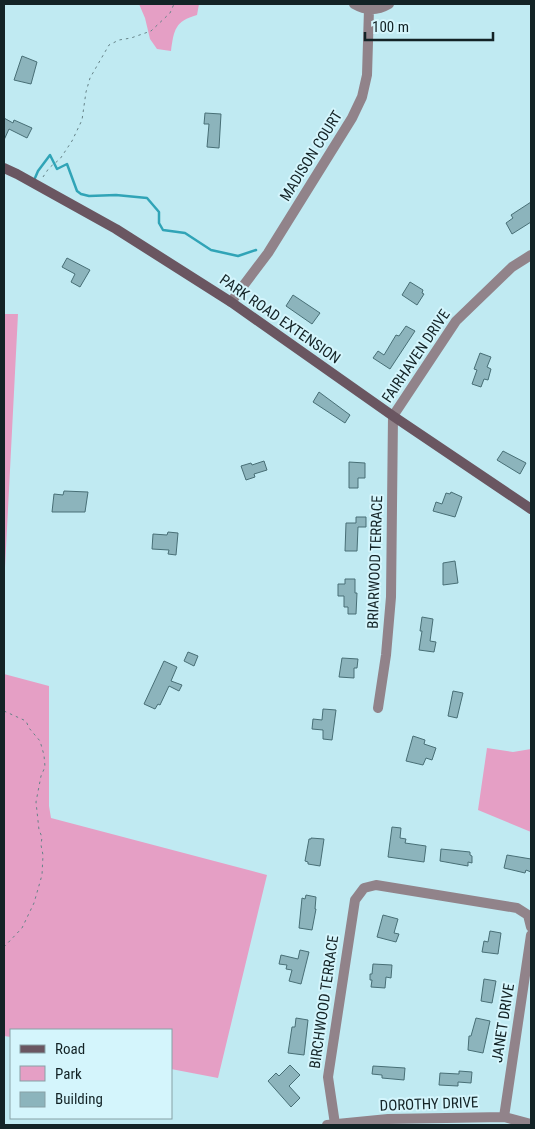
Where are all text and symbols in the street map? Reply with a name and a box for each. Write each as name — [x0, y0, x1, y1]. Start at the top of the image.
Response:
scale bar — [365, 10, 492, 42]
text: 100 m — [372, 18, 409, 36]
street label: MADISON COURT — [276, 107, 346, 204]
street label: PARK ROAD EXTENSION — [216, 271, 344, 367]
street label: FAIRHAVEN DRIVE — [378, 306, 454, 406]
street label: BRIARWOOD TERRACE — [364, 495, 386, 629]
street label: BIRCHWOOD TERRACE — [306, 934, 342, 1070]
street label: JANET DRIVE — [488, 982, 518, 1064]
legend — [10, 1029, 172, 1119]
text: Road — [55, 1040, 85, 1058]
text: Park — [55, 1065, 82, 1083]
text: Building — [55, 1090, 103, 1108]
street label: DOROTHY DRIVE — [379, 1093, 479, 1115]

